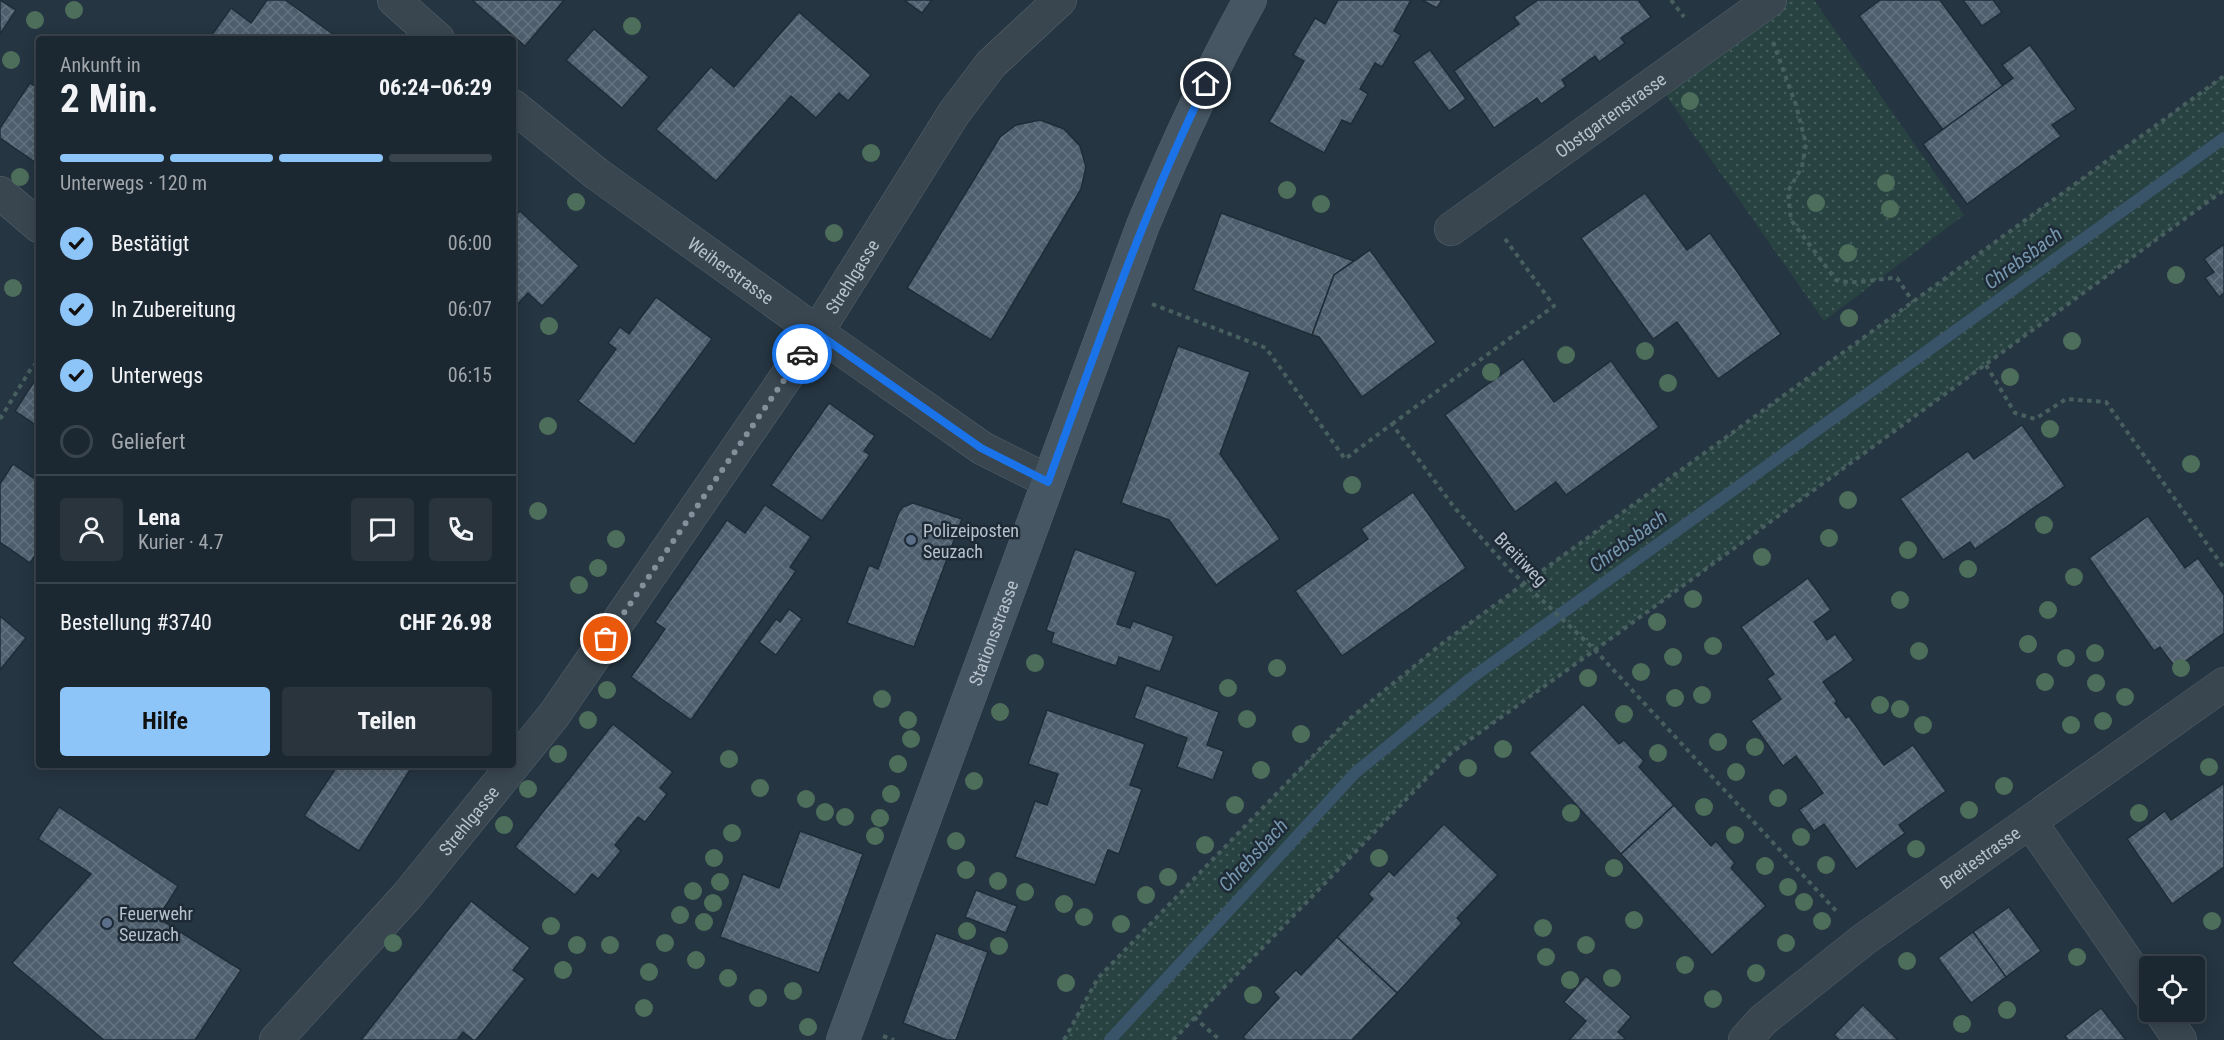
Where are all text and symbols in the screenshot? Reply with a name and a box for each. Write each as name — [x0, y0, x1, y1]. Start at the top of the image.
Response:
text: Ankunft in — [60, 53, 141, 77]
pin — [1180, 58, 1231, 109]
icon: home — [1189, 67, 1222, 100]
street label: Obstgartenstrasse — [1551, 68, 1670, 162]
text: 06:24–06:29 — [379, 75, 492, 100]
text: 2 Min. — [60, 76, 159, 122]
text: Unterwegs · 120 m — [60, 171, 207, 195]
water label: Chrebsbach — [1979, 222, 2067, 294]
icon: check — [60, 227, 93, 260]
text: Bestätigt — [111, 231, 189, 256]
text: 06:00 — [448, 231, 492, 255]
street label: Weiherstrasse — [684, 232, 778, 308]
street label: Strehlgasse — [821, 235, 883, 317]
icon: check — [60, 293, 93, 326]
text: In Zubereitung — [111, 297, 236, 322]
text: 06:07 — [448, 297, 492, 321]
courier — [772, 324, 832, 384]
icon: car — [786, 338, 819, 371]
icon: check — [60, 359, 93, 392]
text: Unterwegs — [111, 363, 203, 388]
text: 06:15 — [448, 363, 492, 387]
text: Geliefert — [111, 429, 186, 454]
button: person — [60, 498, 123, 561]
button: chat — [351, 498, 414, 561]
button: phone — [429, 498, 492, 561]
text: Lena — [138, 505, 180, 530]
water label: Chrebsbach — [1584, 505, 1672, 577]
place label: Polizeiposten Seuzach — [923, 520, 1019, 562]
street label: Breitiweg — [1490, 528, 1552, 590]
text: Kurier · 4.7 — [138, 530, 224, 554]
marker: Polizeiposten Seuzach — [904, 533, 918, 547]
street label: Stationsstrasse — [964, 577, 1022, 688]
text: Bestellung #3740 — [60, 610, 212, 635]
text: CHF 26.98 — [400, 610, 492, 635]
pin — [580, 613, 631, 664]
icon: bag — [589, 622, 622, 655]
button: Hilfe — [60, 687, 270, 756]
button: Teilen — [282, 687, 492, 756]
street label: Strehlgasse — [434, 781, 503, 860]
water label: Chrebsbach — [1213, 814, 1293, 896]
street label: Breitestrasse — [1935, 822, 2024, 893]
place label: Feuerwehr Seuzach — [119, 903, 194, 945]
marker: Feuerwehr Seuzach — [100, 916, 114, 930]
map controls — [2139, 956, 2205, 1022]
button: locate — [2139, 956, 2205, 1022]

